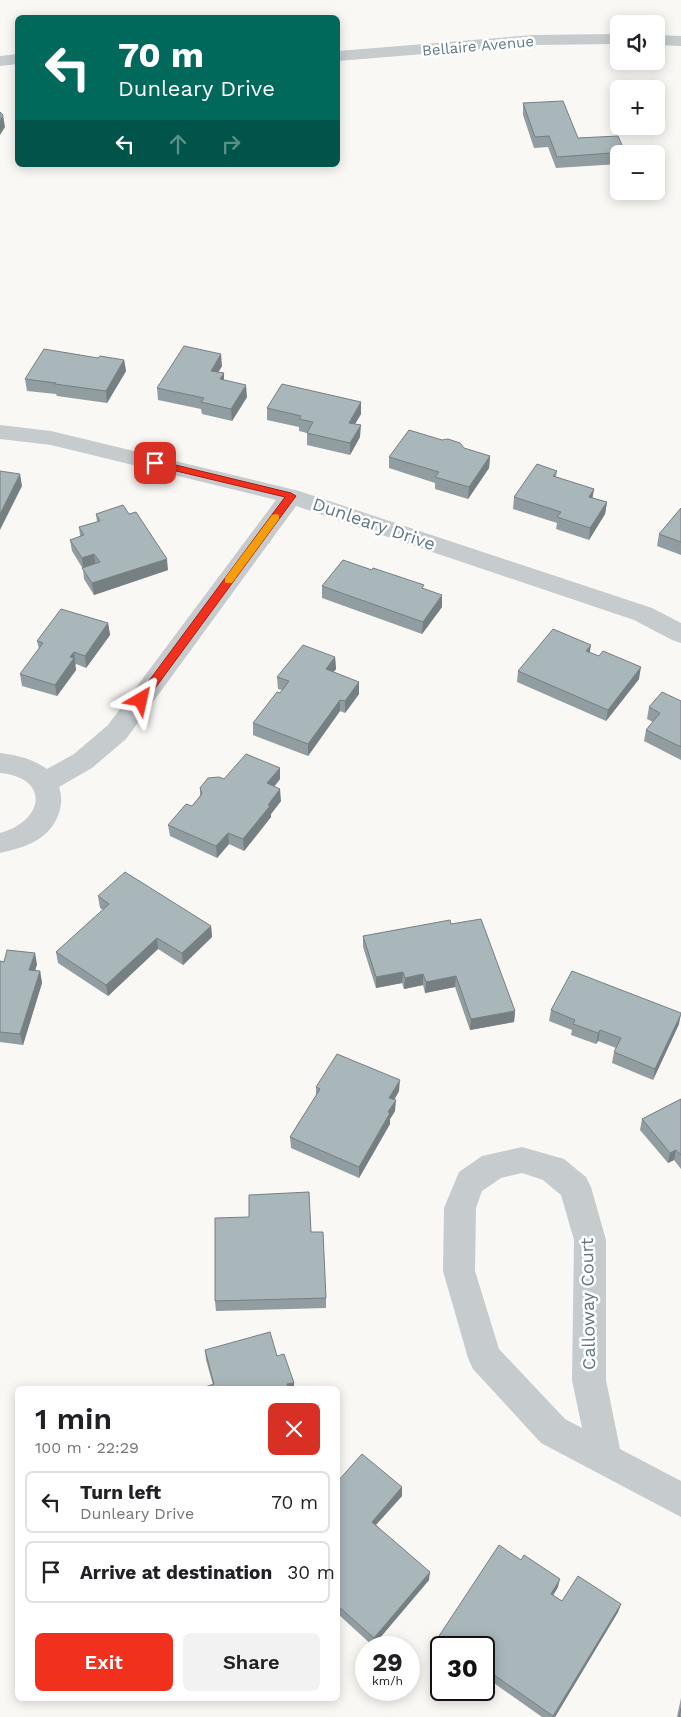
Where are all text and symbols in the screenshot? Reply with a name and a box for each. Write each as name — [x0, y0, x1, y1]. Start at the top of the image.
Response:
map controls — [610, 15, 665, 200]
button: sound — [610, 15, 665, 70]
street label: Bellaire Avenue — [421, 32, 535, 60]
text: 70 m — [118, 34, 204, 76]
icon: left — [35, 35, 100, 100]
text: Dunleary Drive — [118, 76, 275, 101]
button: + — [610, 80, 665, 135]
icon: left — [111, 130, 139, 158]
icon: ahead — [164, 130, 192, 158]
icon: right — [217, 130, 245, 158]
button: − — [610, 145, 665, 200]
pin — [134, 442, 176, 484]
icon: arrive — [141, 449, 169, 477]
street label: Dunleary Drive — [310, 493, 438, 554]
position arrow — [114, 673, 166, 725]
street label: Calloway Court — [576, 1237, 599, 1370]
text: 1 min — [35, 1401, 112, 1436]
button: close — [268, 1403, 320, 1455]
text: 100 m · 22:29 — [35, 1438, 139, 1457]
text: Turn left — [80, 1481, 161, 1504]
icon: left — [37, 1488, 65, 1516]
text: 70 m — [271, 1491, 318, 1514]
text: Dunleary Drive — [80, 1504, 194, 1523]
icon: arrive — [37, 1558, 65, 1586]
text: Arrive at destination — [80, 1561, 272, 1584]
text: 30 m — [287, 1561, 335, 1584]
button: Exit — [35, 1633, 173, 1691]
button: Share — [183, 1633, 320, 1691]
speed limit sign: 30 — [430, 1636, 495, 1701]
text: 29 — [372, 1648, 403, 1677]
text: km/h — [372, 1674, 403, 1688]

